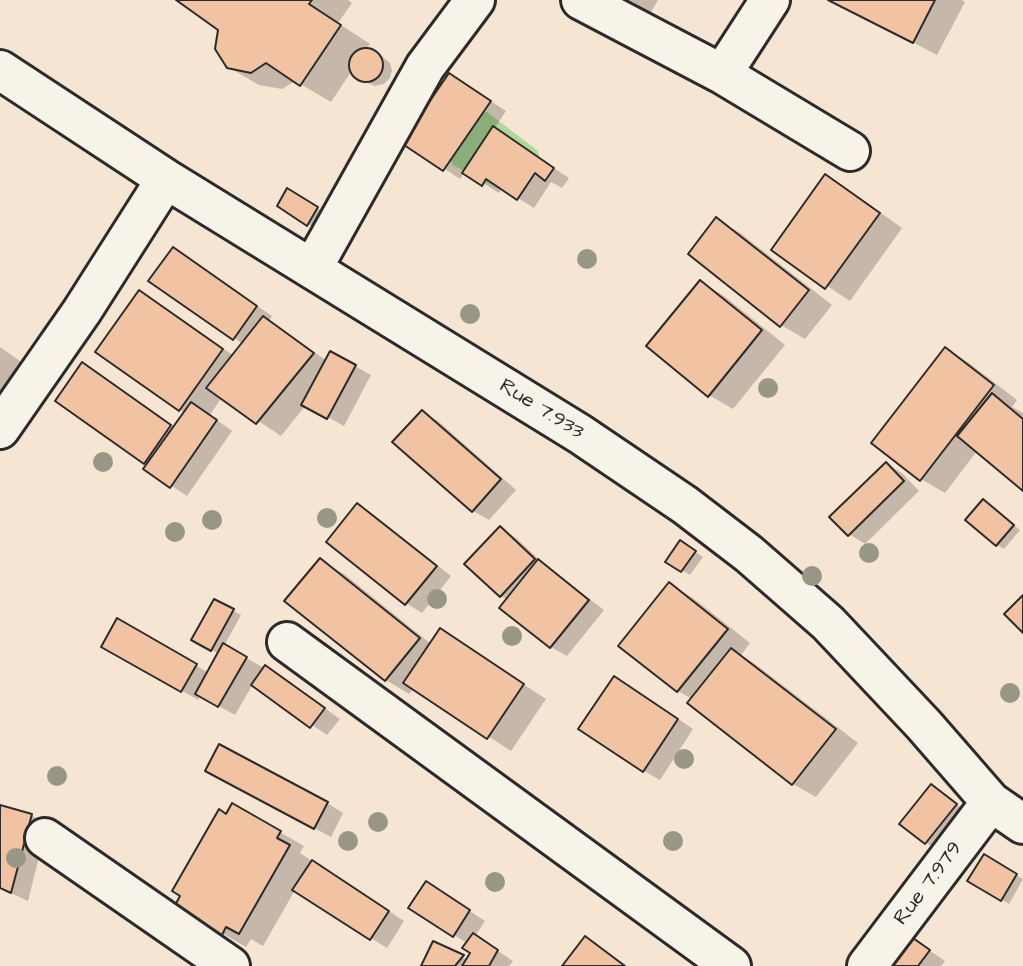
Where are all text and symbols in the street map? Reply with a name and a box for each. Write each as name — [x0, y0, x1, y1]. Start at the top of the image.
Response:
street label: Rue 7.933 — [494, 374, 588, 446]
street label: Rue 7.979 — [889, 837, 969, 931]

